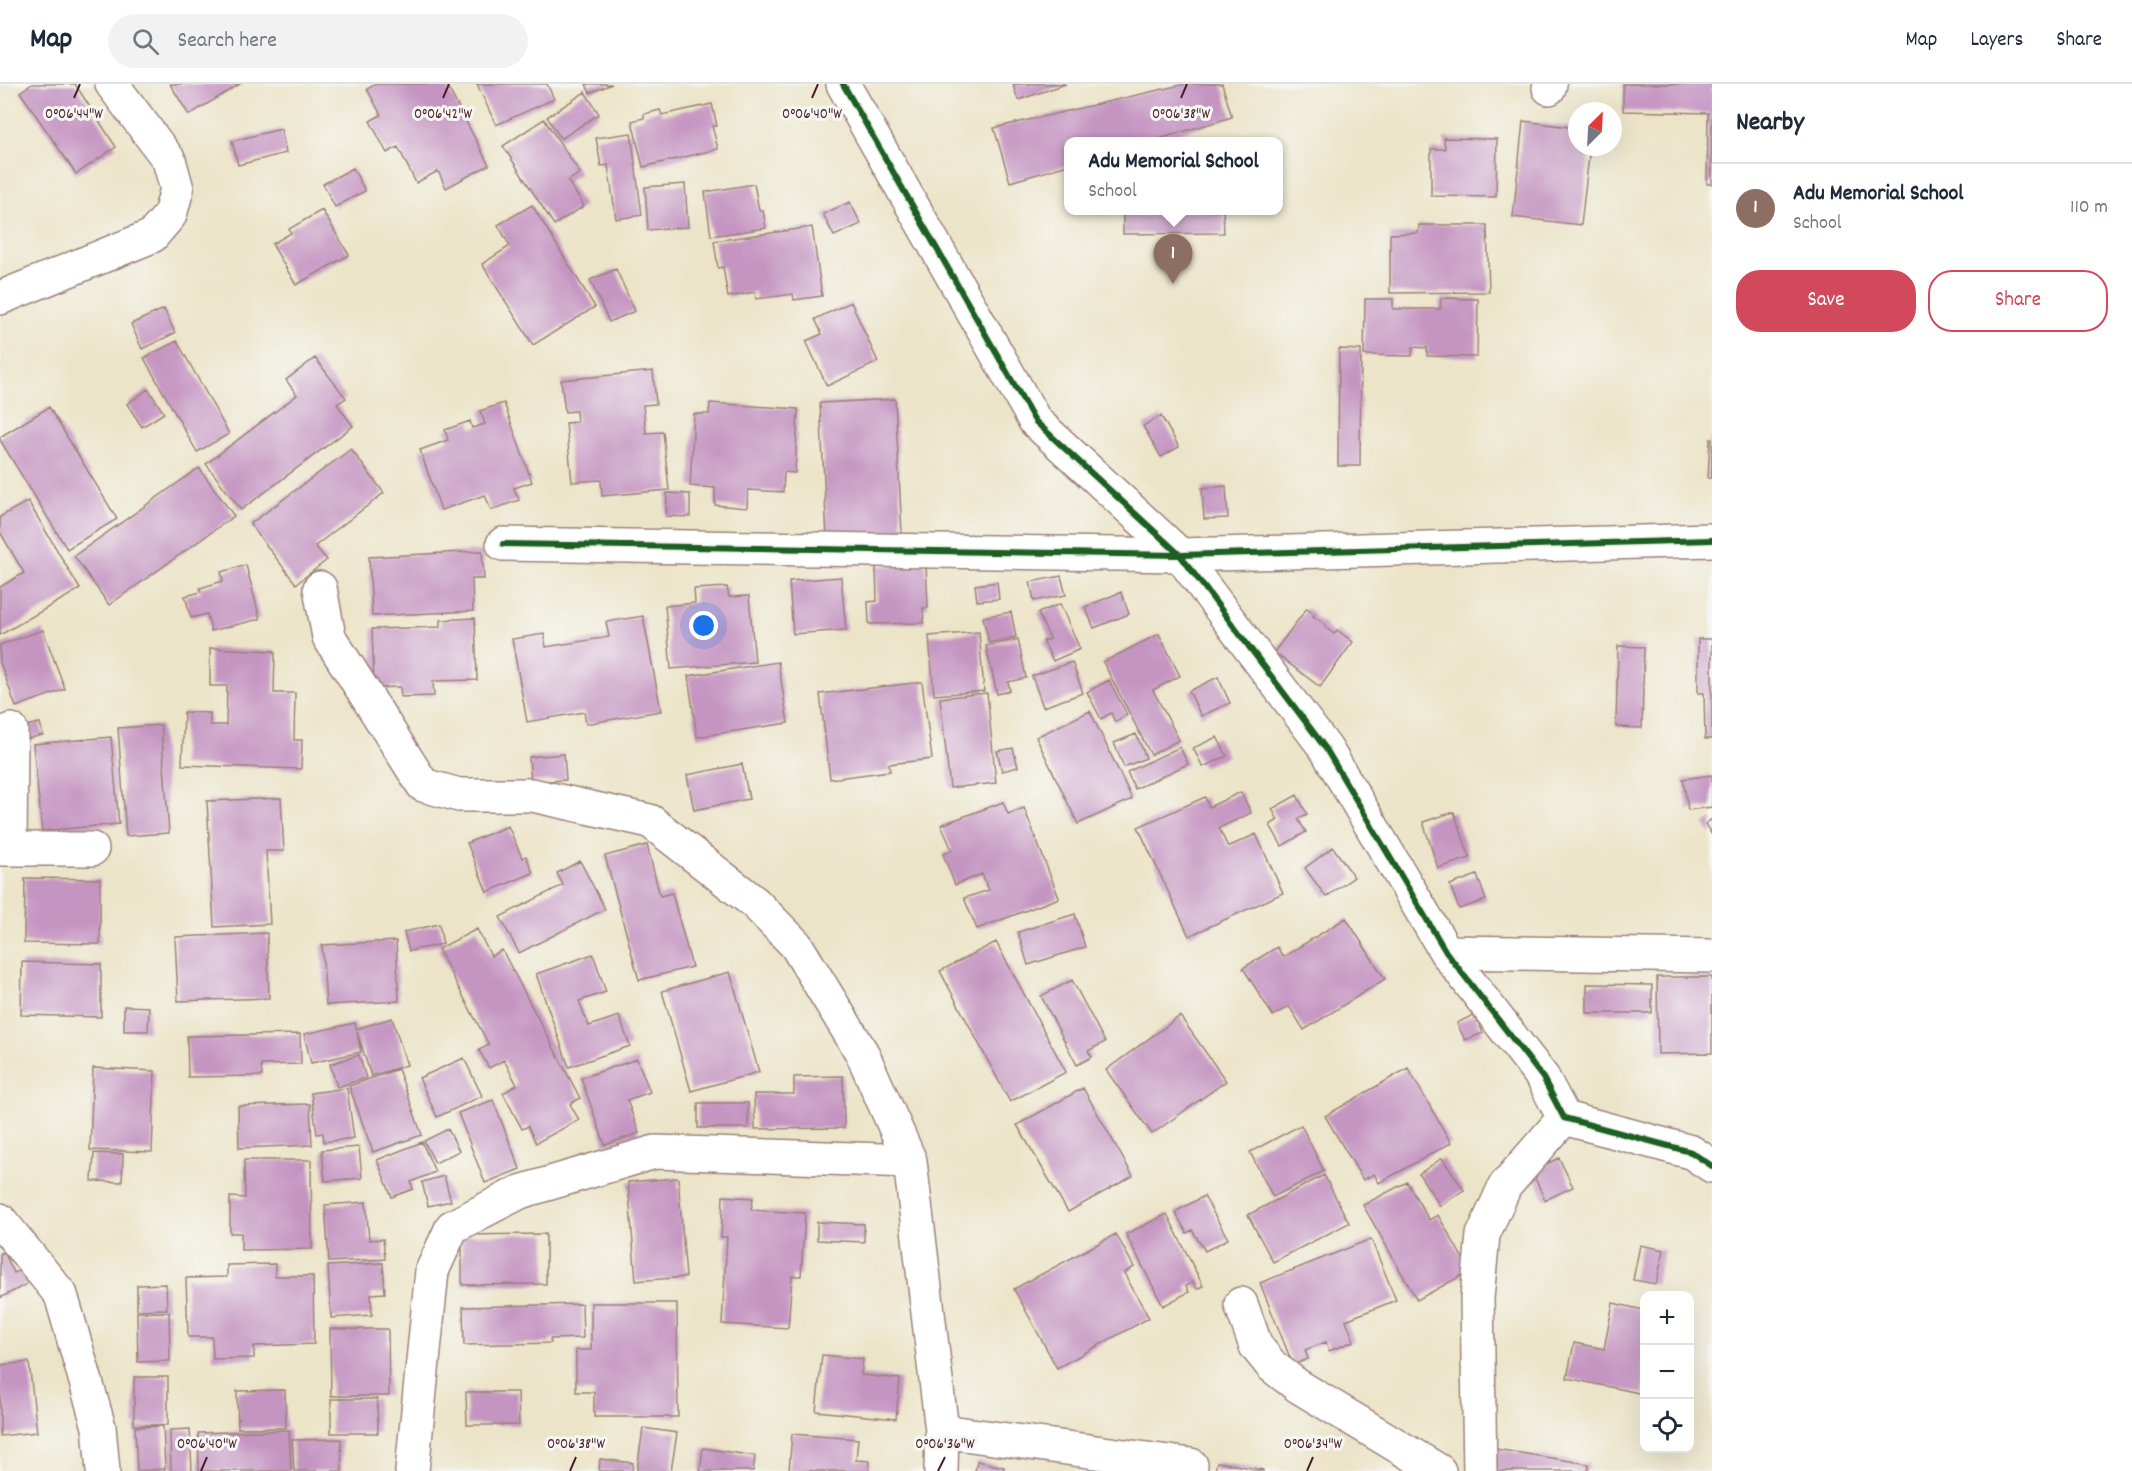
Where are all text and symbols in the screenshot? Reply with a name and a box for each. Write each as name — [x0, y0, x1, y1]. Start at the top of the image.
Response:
search box — [108, 14, 528, 68]
text: Map — [30, 21, 72, 61]
icon: search — [129, 25, 162, 58]
text: Search here — [177, 26, 277, 57]
text: Map — [1906, 26, 1937, 56]
text: Layers — [1970, 26, 2023, 56]
text: Share — [2056, 26, 2102, 56]
north arrow — [1568, 102, 1622, 156]
text: 0°06'44"W — [45, 104, 103, 126]
text: 0°06'42"W — [414, 104, 472, 126]
text: 0°06'40"W — [782, 104, 842, 126]
text: 0°06'38"W — [1152, 104, 1210, 126]
text: Nearby — [1736, 105, 1804, 142]
popup — [1064, 137, 1283, 215]
text: Adu Memorial School — [1088, 147, 1259, 178]
text: School — [1088, 178, 1137, 206]
text: Adu Memorial School — [1793, 179, 1964, 210]
text: 1 — [1753, 194, 1758, 222]
text: 110 m — [2070, 194, 2108, 222]
text: School — [1793, 210, 1842, 238]
pin: 1 — [1154, 234, 1192, 284]
button: Save — [1736, 270, 1916, 332]
button: Share — [1928, 270, 2108, 332]
your location — [689, 611, 718, 640]
map controls — [1640, 1291, 1694, 1453]
button: + — [1640, 1291, 1694, 1345]
button: − — [1640, 1345, 1694, 1399]
button: locate — [1640, 1399, 1694, 1453]
text: 0°06'40"W — [177, 1434, 237, 1456]
text: 0°06'38"W — [547, 1434, 605, 1456]
text: 0°06'36"W — [915, 1434, 975, 1456]
text: 0°06'34"W — [1284, 1434, 1343, 1456]

